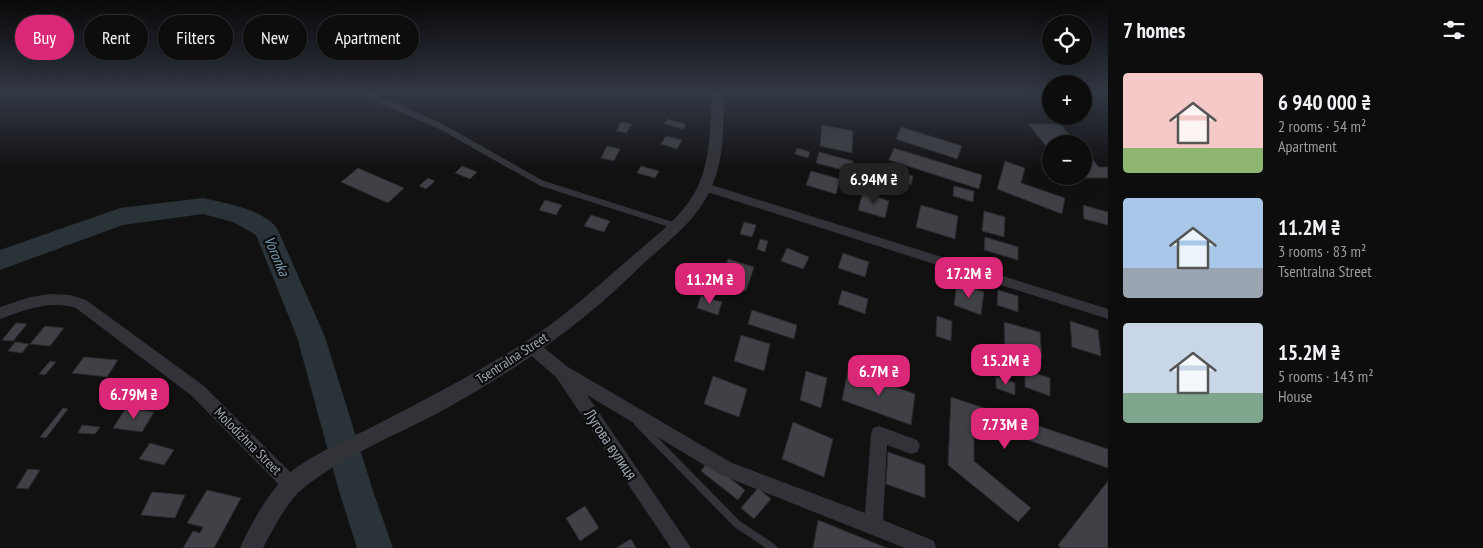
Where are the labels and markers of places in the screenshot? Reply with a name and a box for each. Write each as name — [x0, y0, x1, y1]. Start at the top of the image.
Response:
pin: 6.94M ₴ — [828, 162, 920, 205]
pin: 17.2M ₴ — [923, 256, 1015, 299]
pin: 11.2M ₴ — [664, 262, 756, 305]
pin: 15.2M ₴ — [960, 344, 1052, 386]
pin: 6.7M ₴ — [838, 354, 920, 397]
pin: 6.79M ₴ — [88, 378, 180, 420]
pin: 7.73M ₴ — [959, 408, 1051, 450]

